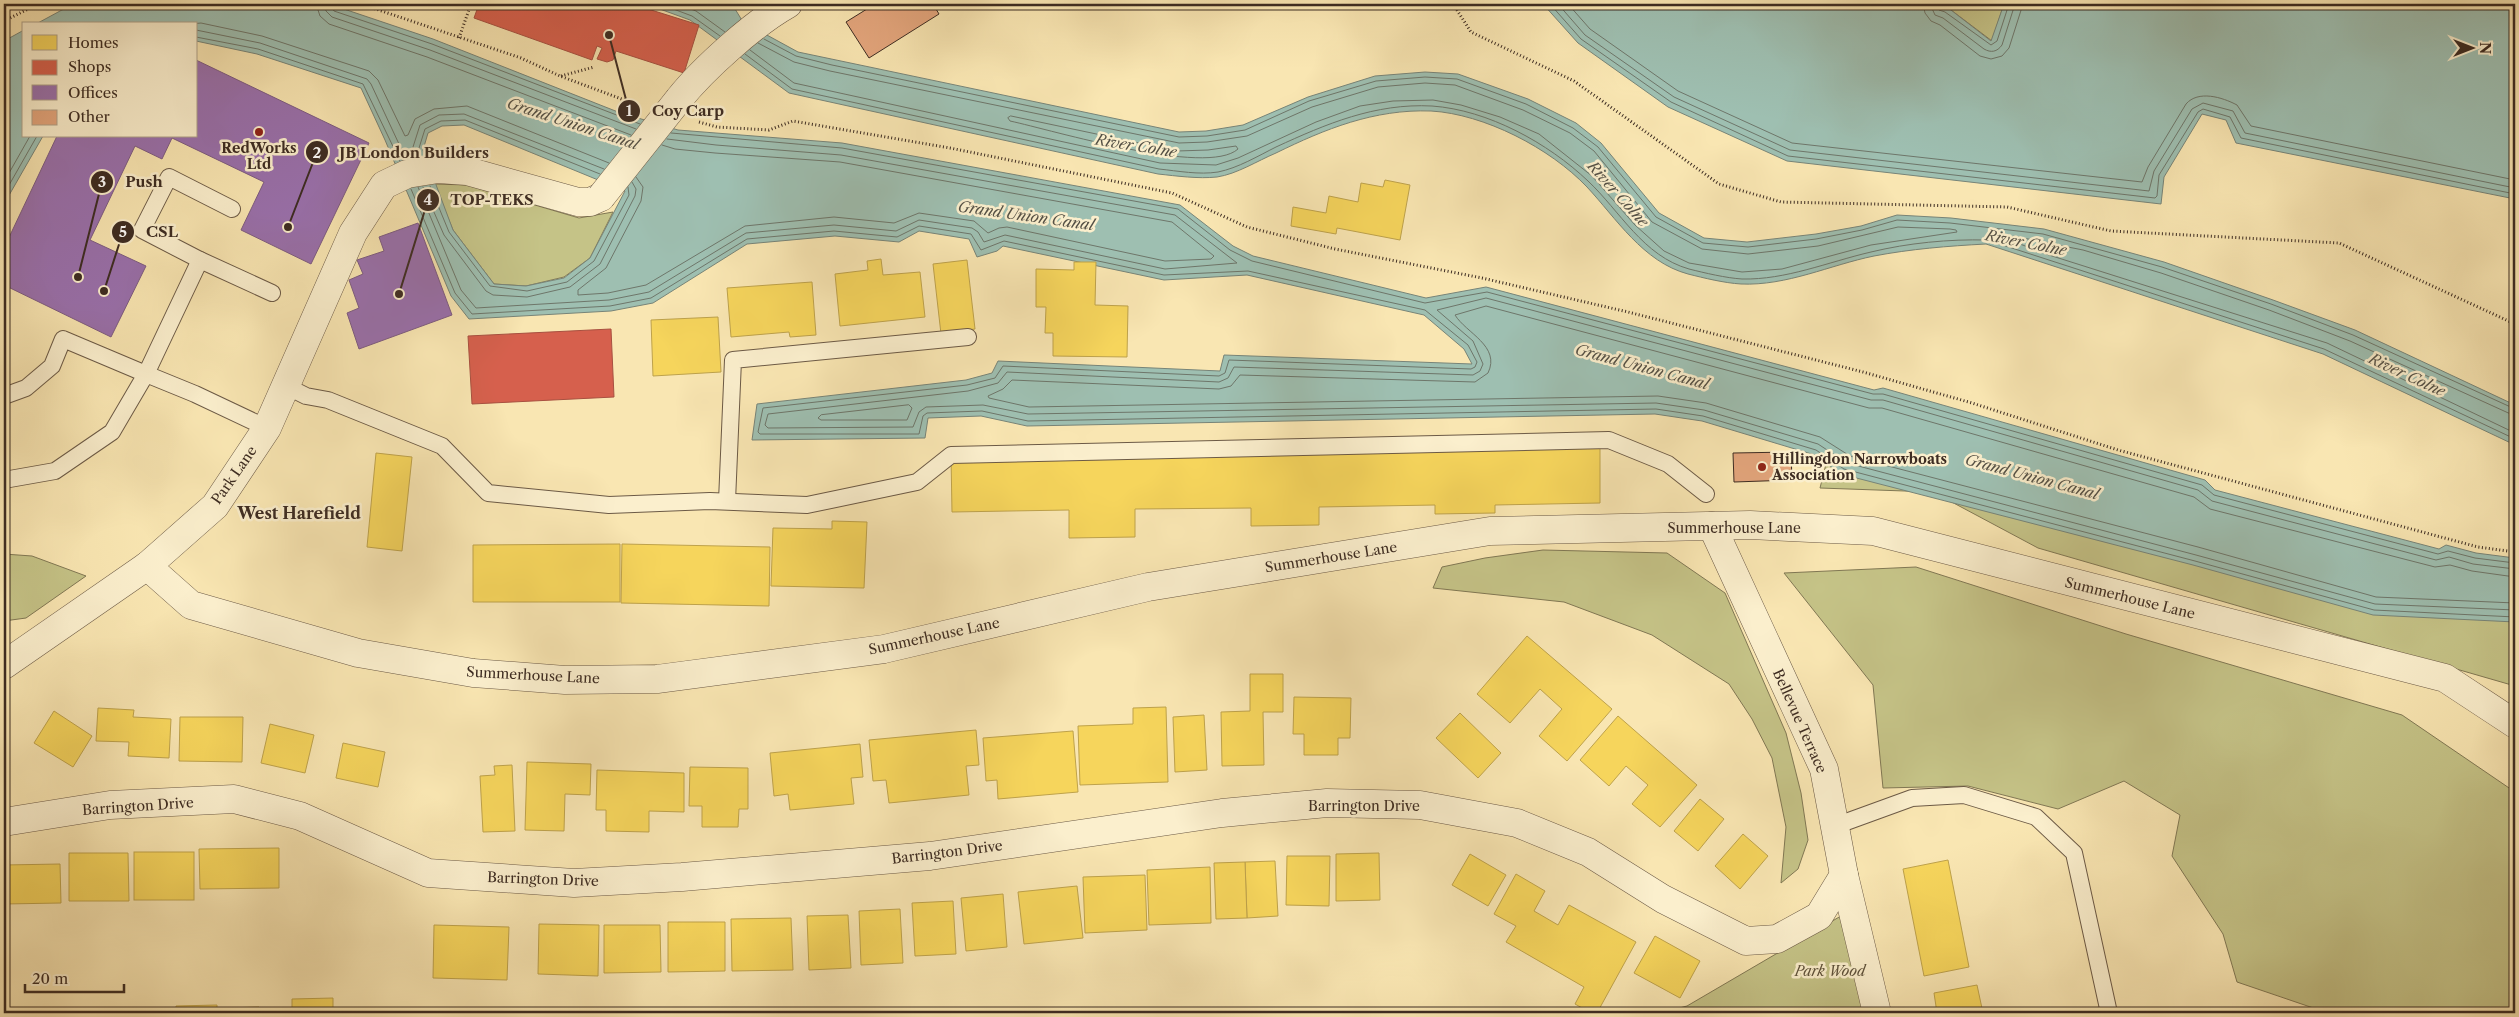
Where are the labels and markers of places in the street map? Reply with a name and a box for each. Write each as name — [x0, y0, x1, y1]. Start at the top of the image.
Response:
callout: Coy Carp — [617, 96, 734, 126]
marker: RedWorks Ltd — [253, 126, 265, 138]
callout: JB London Builders — [304, 137, 499, 167]
place label: RedWorks Ltd — [221, 139, 297, 173]
callout: Push — [90, 167, 172, 197]
callout: TOP-TEKS — [416, 185, 544, 215]
callout: CSL — [111, 217, 188, 247]
place label: Hillingdon Narrowboats Association — [1771, 450, 1947, 484]
marker: Hillingdon Narrowboats Association — [1756, 461, 1768, 473]

